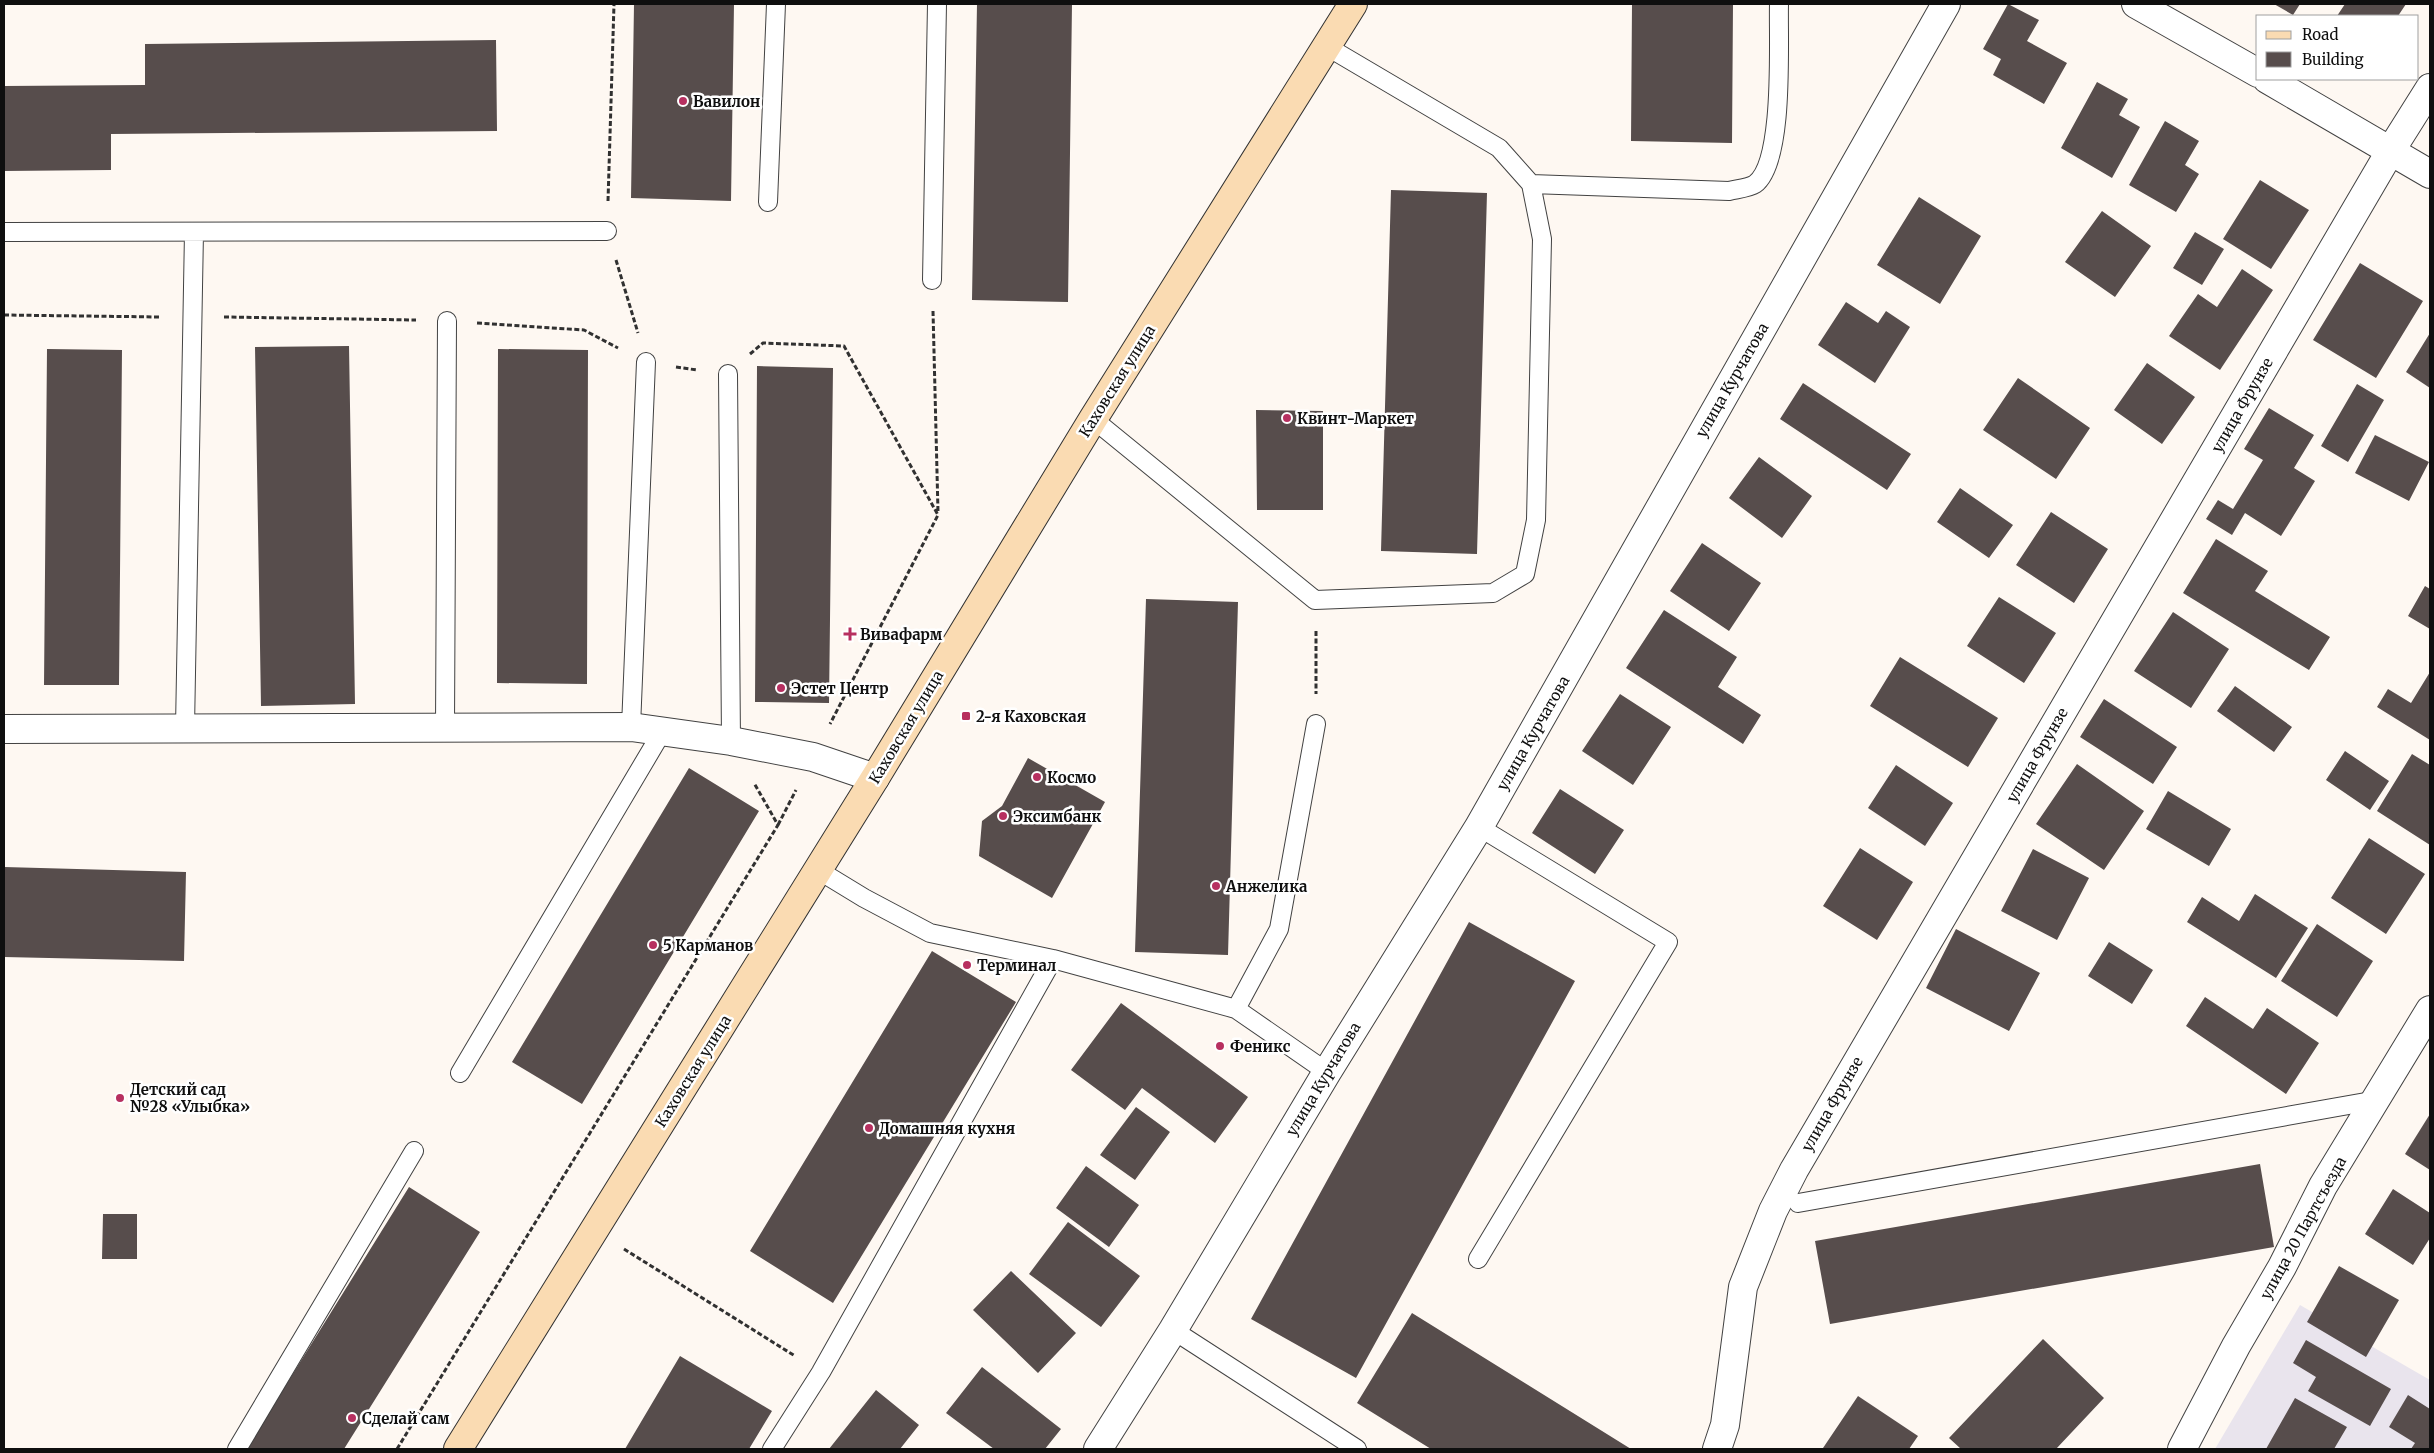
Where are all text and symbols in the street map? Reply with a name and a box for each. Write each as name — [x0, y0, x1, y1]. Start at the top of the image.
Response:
legend — [2256, 15, 2419, 80]
text: Road — [2302, 25, 2338, 44]
text: Building — [2302, 50, 2364, 69]
place label: Вавилон — [693, 92, 761, 111]
marker: Вавилон — [677, 95, 689, 107]
street label: улица Курчатова — [1691, 319, 1773, 441]
street label: Каховская улица — [1075, 321, 1159, 441]
street label: улица Фрунзе — [2207, 354, 2277, 456]
place label: Квинт-Маркет — [1297, 409, 1414, 428]
marker: Квинт-Маркет — [1281, 412, 1293, 424]
place label: Вивафарм — [860, 625, 943, 644]
marker: Вивафарм — [844, 628, 856, 640]
street label: Каховская улица — [865, 667, 947, 787]
street label: улица Курчатова — [1492, 672, 1574, 794]
place label: Эстет Центр — [791, 679, 889, 698]
marker: Эстет Центр — [775, 682, 787, 694]
street label: улица Фрунзе — [2002, 704, 2072, 806]
place label: 2-я Каховская — [976, 707, 1086, 726]
marker: 2-я Каховская — [960, 710, 972, 722]
place label: Космо — [1047, 768, 1096, 787]
marker: Космо — [1031, 771, 1043, 783]
place label: Эксимбанк — [1013, 807, 1101, 826]
marker: Эксимбанк — [997, 810, 1009, 822]
place label: Анжелика — [1225, 877, 1308, 896]
marker: Анжелика — [1210, 880, 1222, 892]
place label: 5 Карманов — [663, 936, 753, 955]
marker: 5 Карманов — [647, 939, 659, 951]
place label: Терминал — [977, 956, 1056, 975]
marker: Терминал — [961, 959, 973, 971]
street label: Каховская улица — [651, 1011, 735, 1131]
street label: улица Курчатова — [1282, 1019, 1364, 1139]
place label: Феникс — [1230, 1037, 1291, 1056]
marker: Феникс — [1214, 1040, 1226, 1052]
street label: улица Фрунзе — [1797, 1053, 1867, 1155]
place label: Детский сад №28 «Улыбка» — [130, 1080, 250, 1116]
marker: Детский сад №28 «Улыбка» — [114, 1092, 126, 1104]
place label: Домашняя кухня — [879, 1119, 1015, 1138]
marker: Домашняя кухня — [863, 1122, 875, 1134]
street label: улица 20 Партсъезда — [2256, 1153, 2350, 1303]
place label: Сделай сам — [362, 1409, 450, 1428]
marker: Сделай сам — [346, 1412, 358, 1424]

